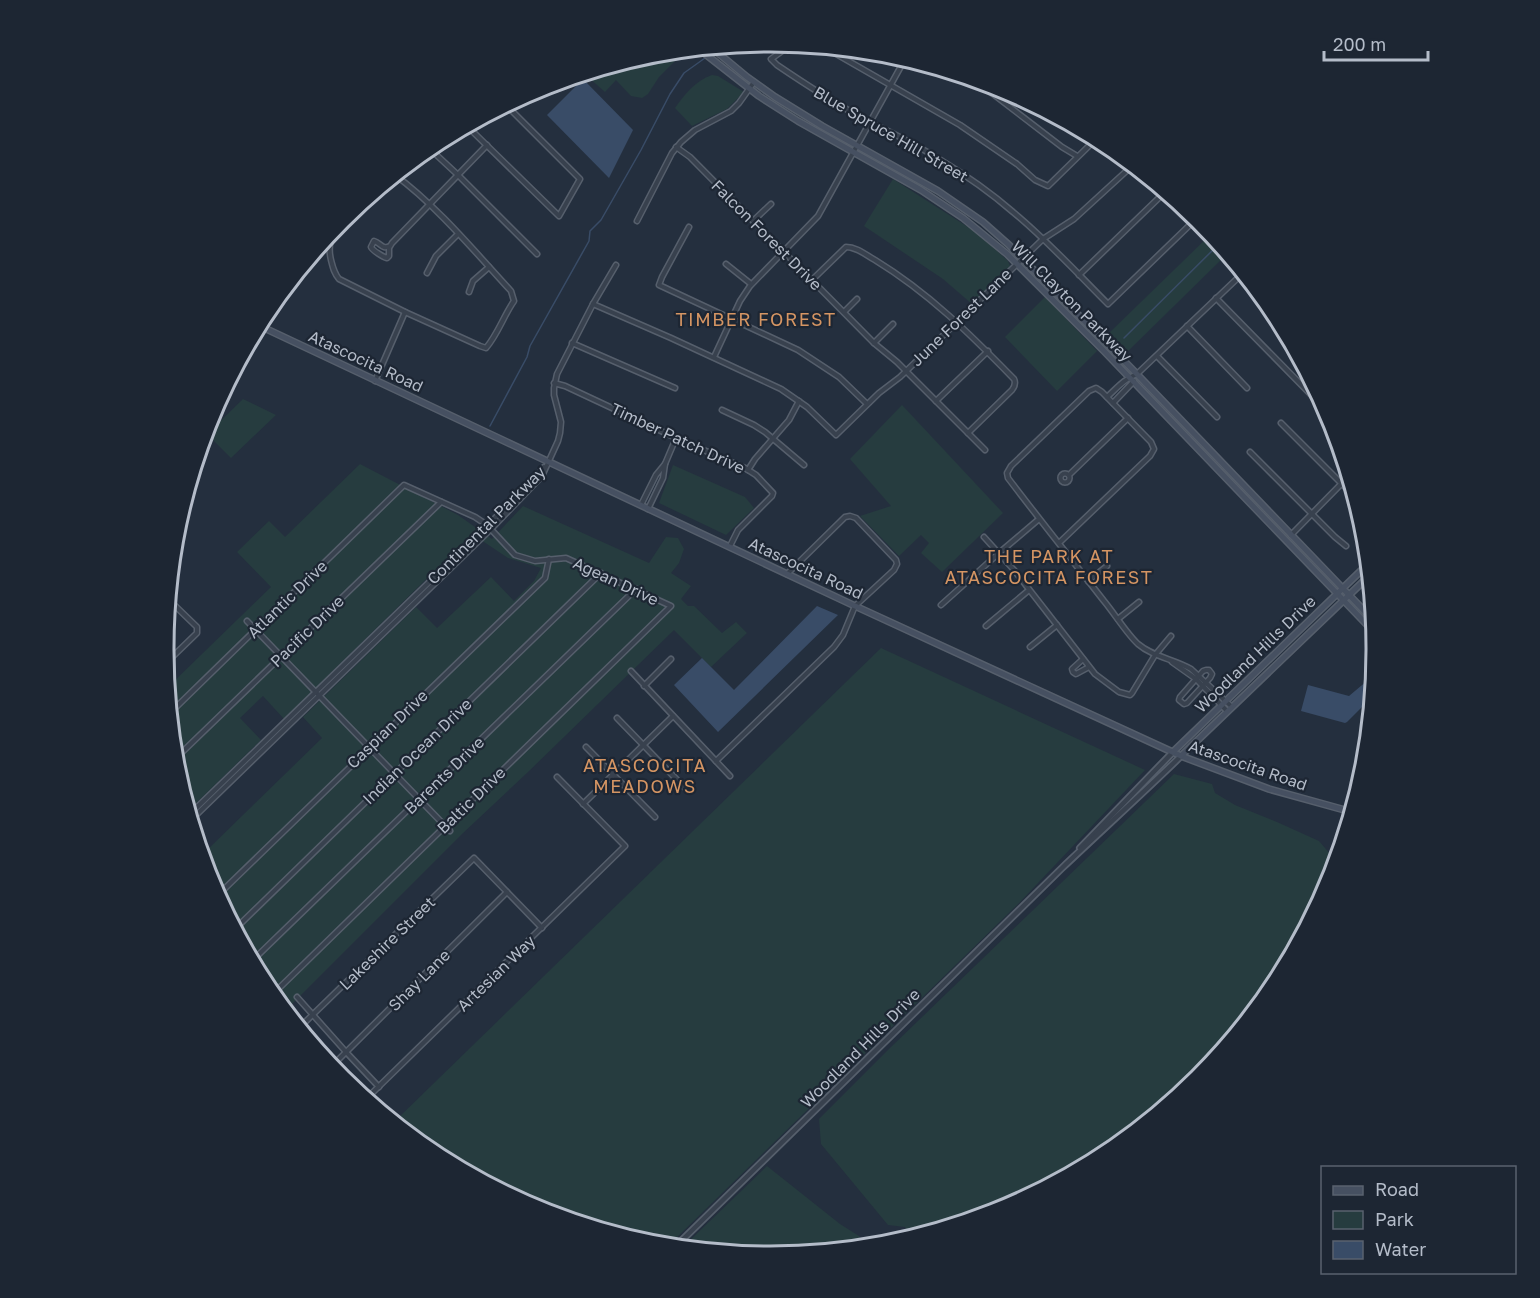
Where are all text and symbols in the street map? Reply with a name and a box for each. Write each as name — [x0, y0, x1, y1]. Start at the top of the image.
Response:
scale bar — [1324, 24, 1428, 62]
text: 200 m — [1333, 33, 1386, 55]
street label: Blue Spruce Hill Street — [810, 82, 972, 186]
street label: Falcon Forest Drive — [708, 176, 826, 294]
street label: Will Clayton Parkway — [1007, 236, 1137, 366]
street label: June Forest Lane — [906, 264, 1016, 370]
district label: TIMBER FOREST — [675, 308, 837, 330]
street label: Atascocita Road — [306, 326, 426, 396]
street label: Timber Patch Drive — [608, 398, 748, 478]
street label: Continental Parkway — [423, 462, 549, 588]
street label: Atascocita Road — [746, 533, 866, 603]
district label: THE PARK AT ATASCOCITA FOREST — [945, 545, 1153, 588]
street label: Agean Drive — [570, 552, 662, 610]
street label: Atlantic Drive — [243, 556, 331, 642]
street label: Pacific Drive — [266, 591, 348, 671]
street label: Woodland Hills Drive — [1190, 591, 1320, 717]
street label: Caspian Drive — [342, 685, 432, 773]
street label: Indian Ocean Drive — [358, 694, 476, 808]
street label: Barents Drive — [400, 732, 488, 818]
street label: Atascocita Road — [1186, 735, 1310, 795]
district label: ATASCOCITA MEADOWS — [583, 754, 707, 797]
street label: Baltic Drive — [433, 762, 509, 838]
street label: Lakeshire Street — [335, 892, 439, 994]
street label: Artesian Way — [453, 931, 539, 1015]
street label: Shay Lane — [384, 945, 454, 1015]
street label: Woodland Hills Drive — [796, 984, 924, 1112]
legend — [1321, 1166, 1516, 1274]
text: Road — [1375, 1178, 1419, 1200]
text: Park — [1375, 1208, 1414, 1230]
text: Water — [1375, 1238, 1426, 1260]

